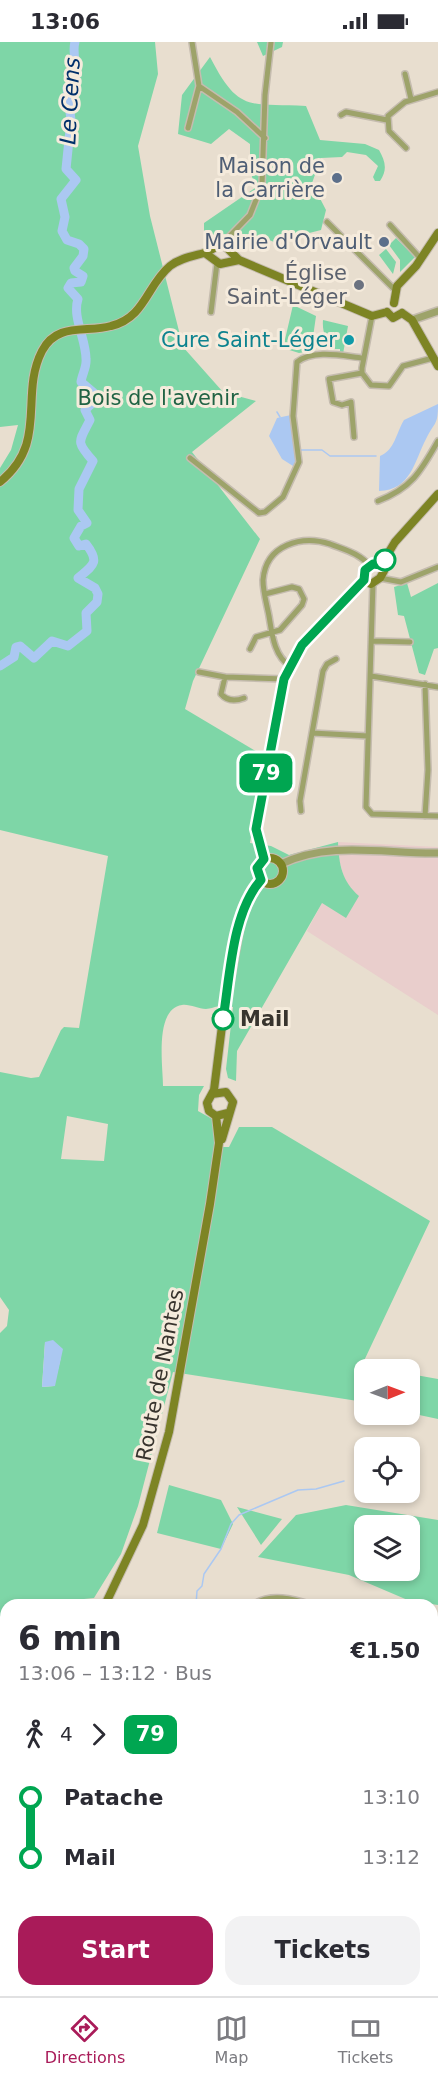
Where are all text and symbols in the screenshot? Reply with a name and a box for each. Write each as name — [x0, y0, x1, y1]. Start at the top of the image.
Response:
text: 13:06 — [30, 9, 100, 34]
water label: Le Cens — [55, 57, 85, 145]
place label: Maison de la Carrière — [215, 154, 325, 202]
marker: Maison de la Carrière — [330, 171, 344, 185]
place label: Mairie d'Orvault — [204, 230, 372, 254]
marker: Mairie d'Orvault — [377, 235, 391, 249]
place label: Église Saint-Léger — [227, 260, 347, 309]
marker: Église Saint-Léger — [352, 278, 366, 292]
place label: Cure Saint-Léger — [161, 328, 337, 352]
marker: Cure Saint-Léger — [342, 333, 356, 347]
park label: Bois de l'avenir — [77, 386, 239, 410]
unlabelled marker — [374, 549, 396, 571]
line badge: 79 — [239, 754, 293, 792]
text: 79 — [251, 761, 281, 785]
place label: Mail — [240, 1007, 289, 1031]
marker: Mail — [212, 1008, 234, 1030]
street label: Route de Nantes — [132, 1287, 188, 1463]
north arrow — [354, 1359, 420, 1425]
map controls — [354, 1359, 420, 1581]
button: locate — [354, 1437, 420, 1503]
button: layers — [354, 1515, 420, 1581]
text: 6 min — [18, 1619, 122, 1658]
text: €1.50 — [350, 1638, 420, 1663]
text: 13:06 – 13:12 · Bus — [18, 1661, 212, 1685]
icon: walk — [18, 1718, 51, 1751]
icon: forward — [82, 1718, 115, 1751]
text: 4 — [60, 1722, 73, 1746]
text: 79 — [136, 1722, 165, 1746]
text: Patache — [64, 1785, 163, 1810]
text: 13:10 — [362, 1785, 420, 1809]
text: Mail — [64, 1845, 116, 1870]
text: 13:12 — [362, 1845, 420, 1869]
button: Start — [18, 1916, 213, 1985]
button: Tickets — [225, 1916, 420, 1985]
tab: Directions — [45, 2012, 125, 2067]
tab: Map — [215, 2012, 248, 2067]
tab: Tickets — [338, 2012, 393, 2067]

